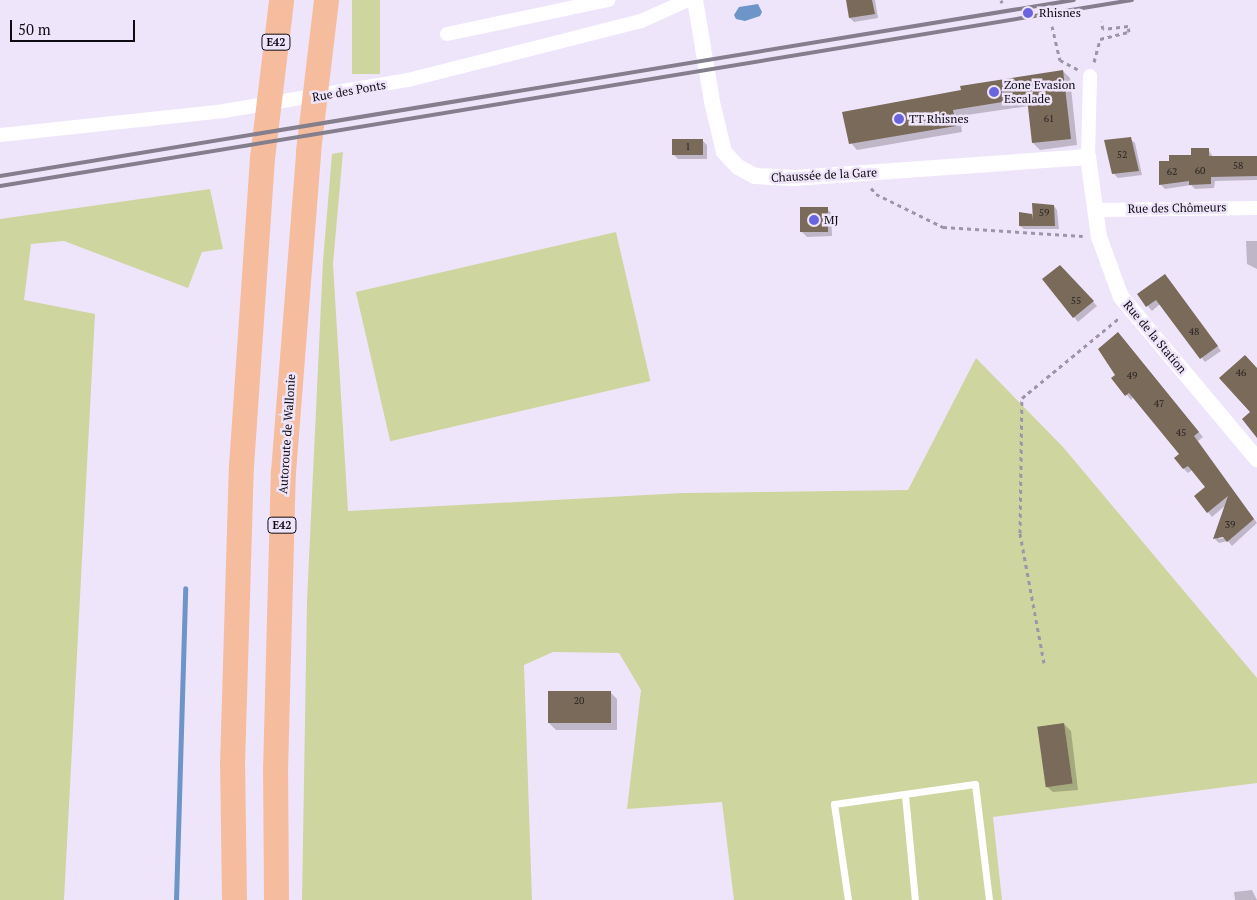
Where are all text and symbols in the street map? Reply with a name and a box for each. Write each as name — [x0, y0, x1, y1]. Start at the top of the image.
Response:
marker: Rhisnes — [1021, 6, 1035, 20]
place label: Rhisnes — [1039, 6, 1081, 20]
scale bar — [12, 10, 138, 42]
text: 50 m — [18, 19, 51, 39]
road number: E42 — [261, 34, 291, 51]
street label: Rue des Ponts — [311, 77, 387, 105]
place label: Zone Evasion Escalade — [1004, 78, 1075, 106]
marker: Zone Evasion Escalade — [988, 86, 1000, 98]
place label: TT Rhisnes — [909, 112, 969, 126]
marker: TT Rhisnes — [893, 113, 905, 125]
house number: 61 — [1044, 113, 1054, 125]
house number: 1 — [685, 141, 691, 153]
house number: 52 — [1117, 149, 1127, 161]
house number: 58 — [1233, 160, 1243, 172]
street label: Chaussée de la Gare — [771, 165, 877, 185]
house number: 60 — [1195, 165, 1205, 177]
house number: 62 — [1167, 166, 1177, 178]
street label: Rue des Chômeurs — [1127, 200, 1227, 216]
house number: 59 — [1039, 207, 1049, 219]
place label: MJ — [824, 213, 838, 227]
marker: MJ — [808, 214, 820, 226]
house number: 55 — [1071, 295, 1081, 307]
street label: Rue de la Station — [1120, 298, 1190, 376]
house number: 48 — [1189, 326, 1199, 338]
house number: 46 — [1236, 367, 1246, 379]
house number: 49 — [1127, 370, 1137, 382]
street label: Autoroute de Wallonie — [276, 373, 298, 495]
house number: 47 — [1154, 398, 1164, 410]
house number: 45 — [1176, 427, 1186, 439]
road number: E42 — [267, 516, 297, 534]
house number: 39 — [1225, 519, 1235, 531]
house number: 20 — [574, 695, 584, 707]

